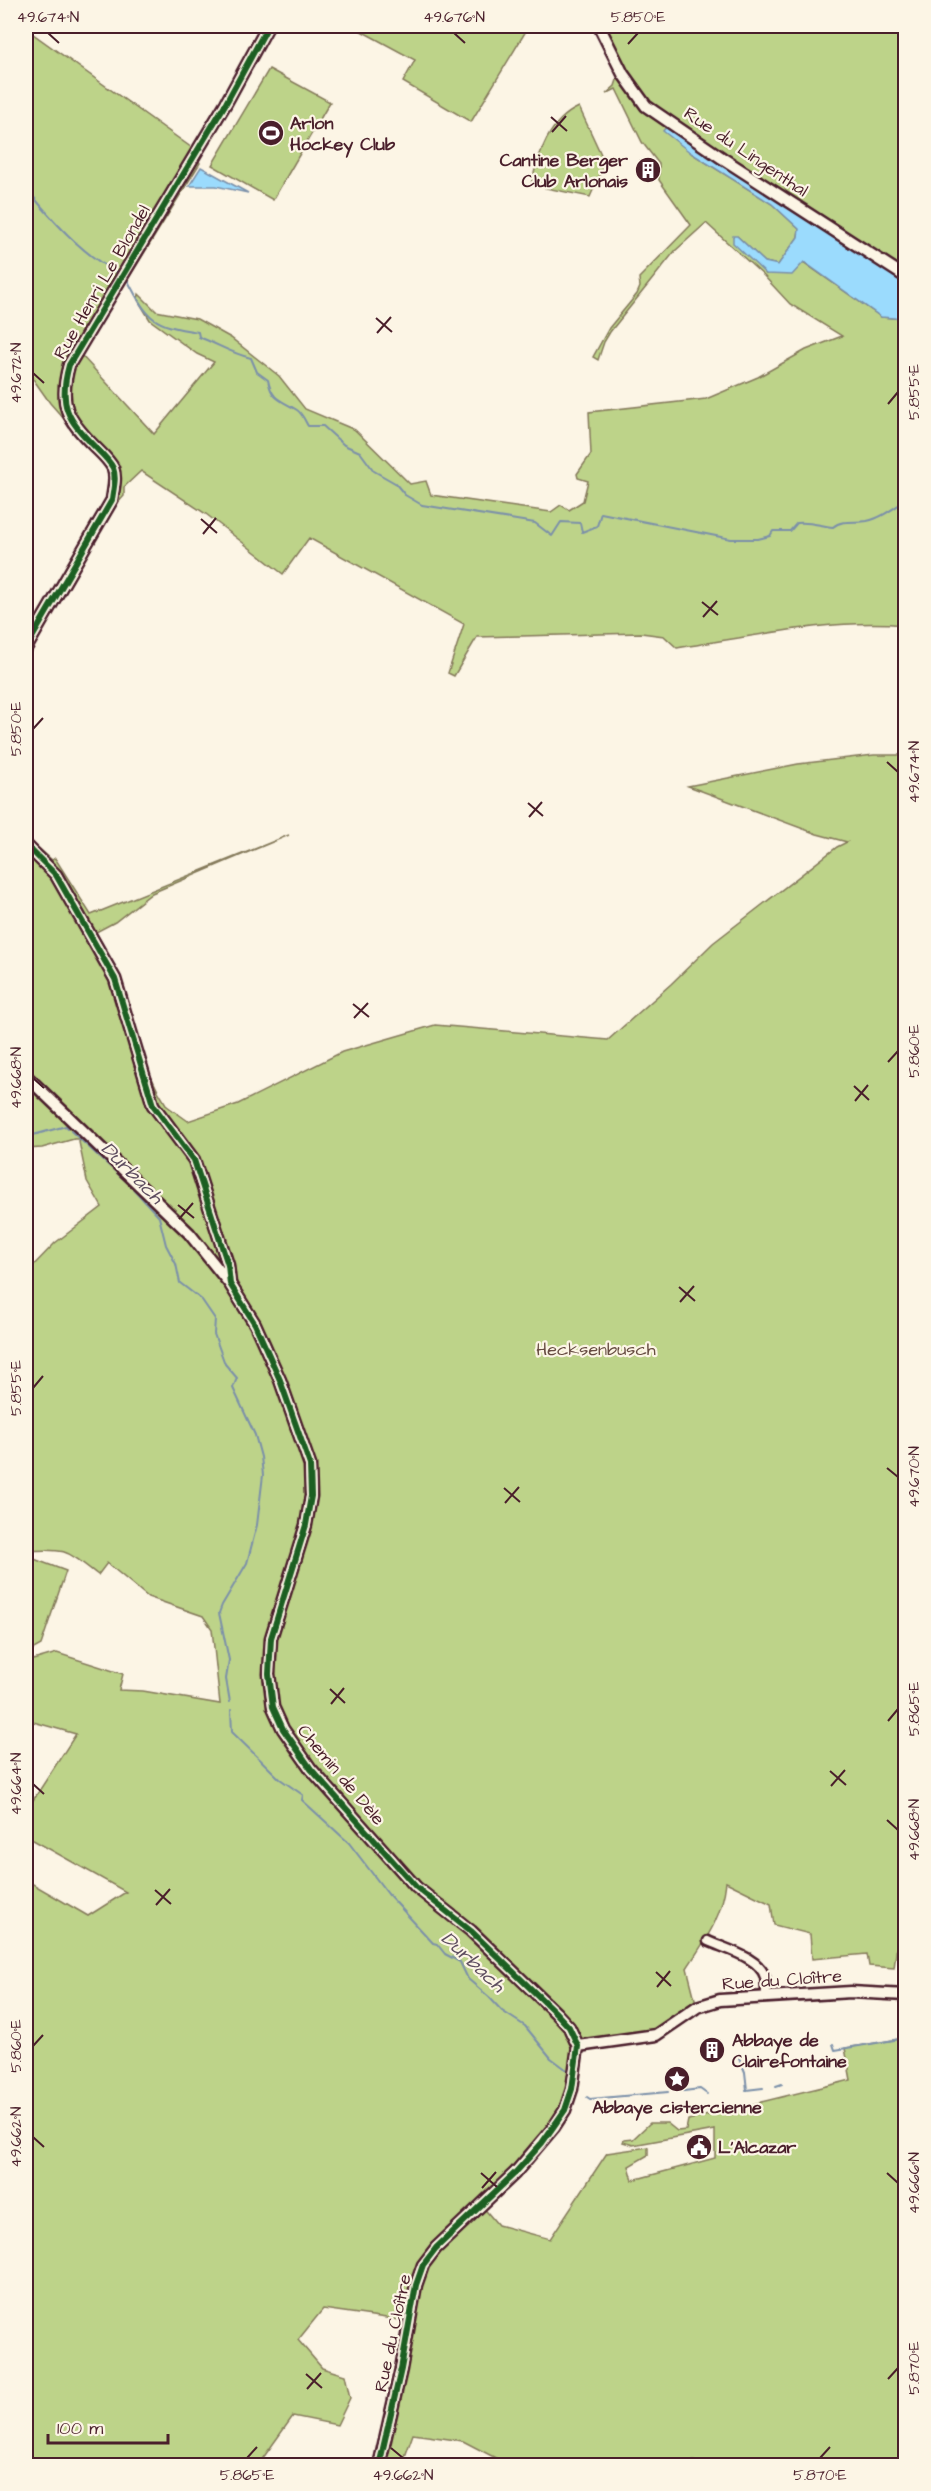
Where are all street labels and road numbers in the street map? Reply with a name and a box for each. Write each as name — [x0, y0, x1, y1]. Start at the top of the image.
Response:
street label: Rue du Lingenthal — [678, 101, 813, 204]
street label: Rue Henri Le Blondel — [48, 200, 157, 364]
street label: Chemin de Dèle — [291, 1719, 391, 1831]
street label: Rue du Cloître — [721, 1963, 843, 1997]
street label: Rue du Cloître — [368, 2272, 418, 2394]

